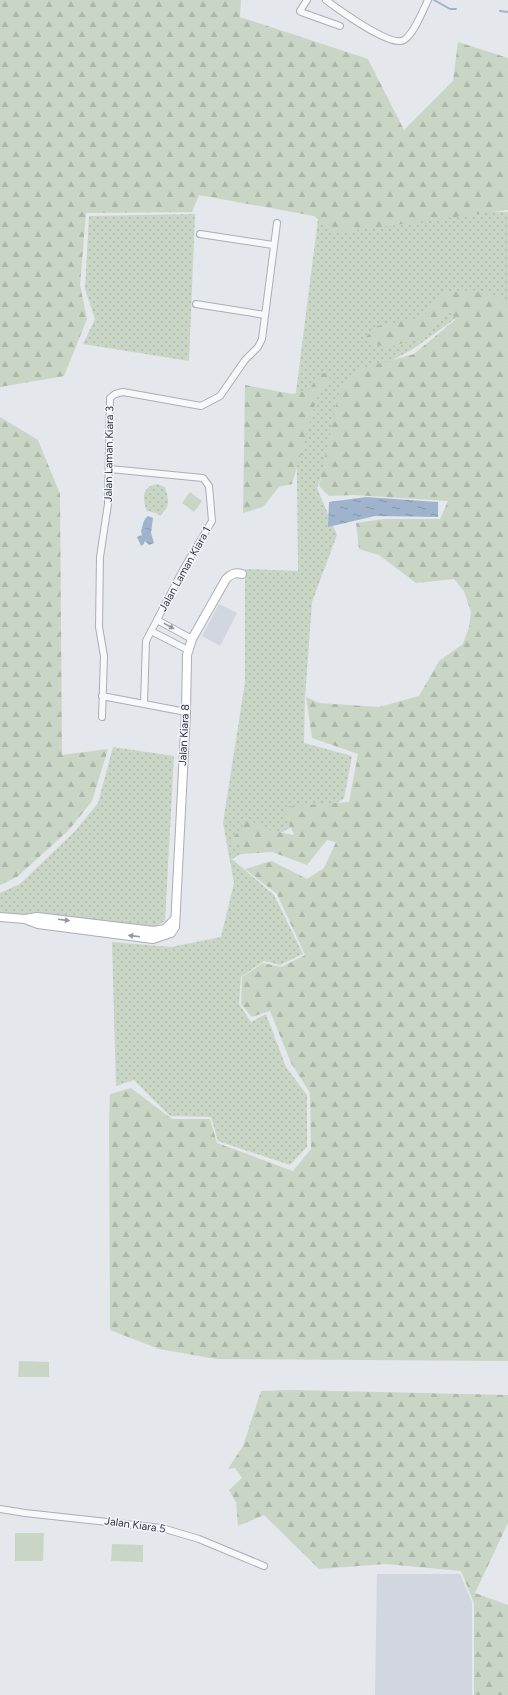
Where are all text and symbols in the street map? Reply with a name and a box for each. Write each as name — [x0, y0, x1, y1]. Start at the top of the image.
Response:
street label: Jalan Laman Kiara 3 — [102, 406, 116, 502]
street label: Jalan Laman Kiara 1 — [156, 524, 214, 614]
one-way arrow — [163, 623, 175, 630]
street label: Jalan Kiara 8 — [176, 704, 192, 766]
one-way arrow — [58, 917, 70, 923]
one-way arrow — [128, 933, 140, 939]
street label: Jalan Kiara 5 — [104, 1514, 166, 1536]

